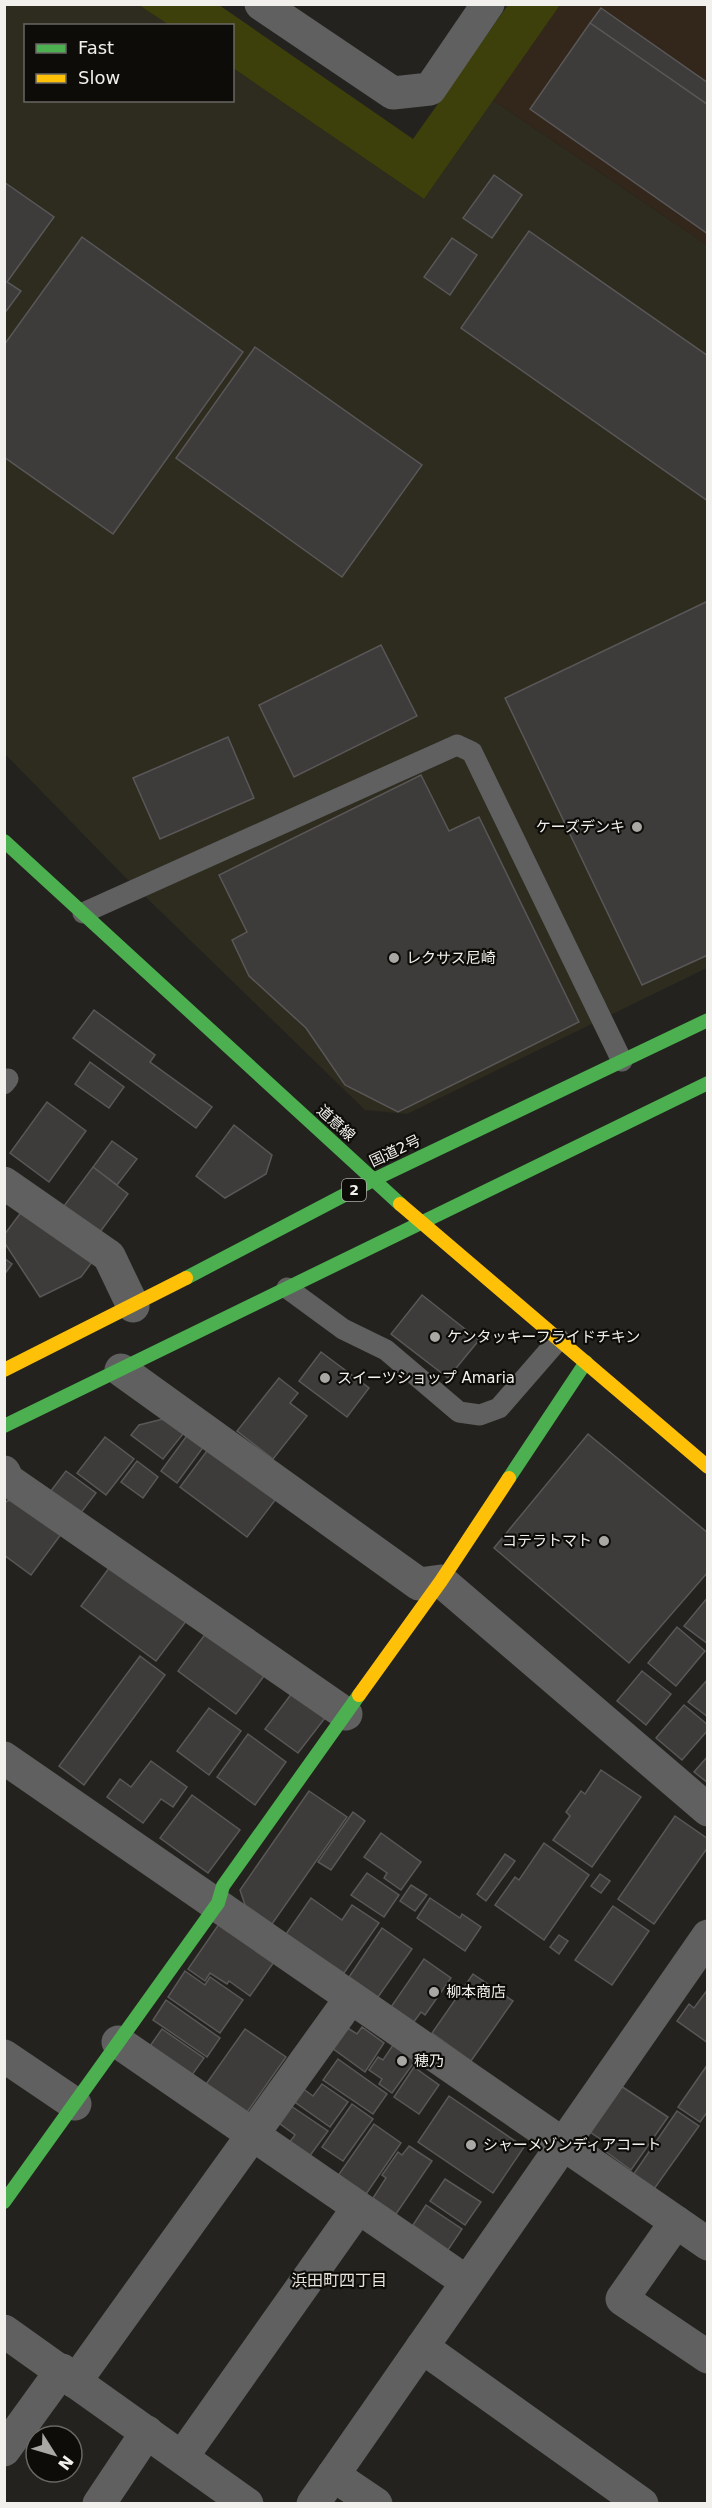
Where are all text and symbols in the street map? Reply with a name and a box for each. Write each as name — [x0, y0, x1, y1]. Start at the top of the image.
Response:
legend — [24, 24, 234, 102]
text: Fast — [78, 37, 114, 58]
text: Slow — [78, 67, 120, 88]
place label: ケーズデンキ — [536, 818, 625, 836]
marker: ケーズデンキ — [630, 820, 644, 834]
place label: レクサス尼崎 — [406, 949, 496, 967]
marker: レクサス尼崎 — [387, 951, 401, 965]
street label: 道意線 — [313, 1101, 359, 1145]
street label: 国道2号 — [366, 1131, 424, 1171]
road number: 2 — [342, 1179, 366, 1201]
place label: ケンタッキーフライドチキン — [447, 1328, 640, 1346]
marker: ケンタッキーフライドチキン — [428, 1330, 442, 1344]
place label: スイーツショップ Amaria — [337, 1369, 515, 1387]
marker: スイーツショップ Amaria — [318, 1371, 332, 1385]
place label: コテラトマト — [502, 1532, 592, 1550]
marker: コテラトマト — [597, 1534, 611, 1548]
place label: 柳本商店 — [446, 1983, 506, 2001]
marker: 柳本商店 — [427, 1985, 441, 1999]
place label: 穂乃 — [414, 2052, 444, 2070]
marker: 穂乃 — [395, 2054, 409, 2068]
place label: シャーメゾンディアコート — [483, 2136, 661, 2154]
marker: シャーメゾンディアコート — [464, 2138, 478, 2152]
district label: 浜田町四丁目 — [291, 2271, 387, 2290]
north arrow — [24, 2424, 84, 2484]
text: N — [54, 2452, 77, 2474]

